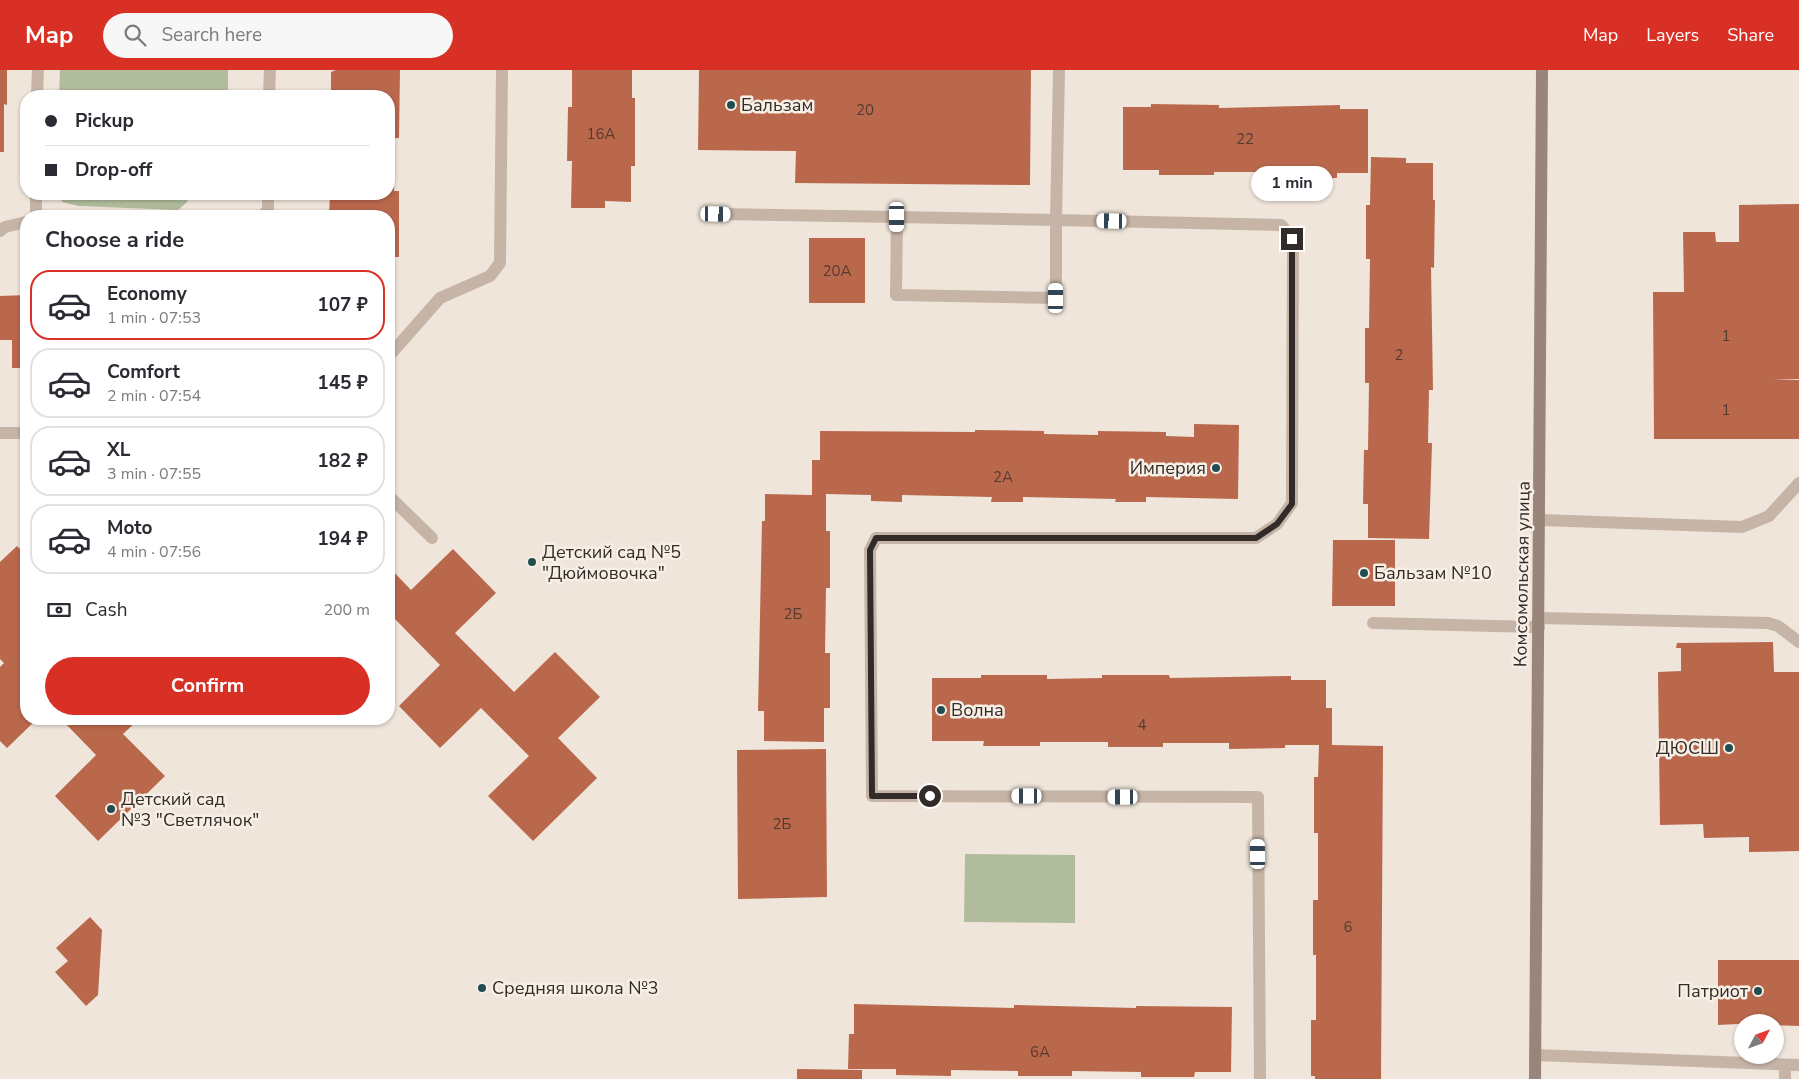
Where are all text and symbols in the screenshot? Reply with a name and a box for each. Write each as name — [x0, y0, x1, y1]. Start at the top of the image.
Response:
search box — [103, 13, 453, 58]
text: Map — [25, 19, 73, 51]
icon: search — [121, 21, 149, 49]
text: Search here — [161, 22, 262, 48]
text: Map — [1583, 23, 1618, 47]
text: Layers — [1646, 23, 1699, 47]
text: Share — [1727, 23, 1774, 47]
place label: Бальзам — [741, 93, 813, 117]
marker: Бальзам — [725, 99, 737, 111]
house number: 20 — [856, 100, 874, 120]
text: Pickup — [75, 108, 134, 134]
house number: 16А — [587, 124, 616, 144]
house number: 22 — [1236, 129, 1254, 149]
text: Drop-off — [75, 157, 152, 183]
callout: 1 min — [1251, 166, 1333, 202]
text: 1 min — [1271, 172, 1313, 194]
car — [889, 202, 904, 232]
car — [700, 206, 731, 222]
car — [1096, 213, 1127, 229]
text: Choose a ride — [45, 225, 184, 255]
route end — [1281, 228, 1303, 250]
house number: 20А — [823, 261, 852, 281]
text: Economy — [107, 281, 187, 307]
icon: car — [47, 283, 92, 328]
car — [1048, 283, 1063, 313]
text: 107 ₽ — [317, 292, 368, 318]
text: 1 min · 07:53 — [107, 307, 201, 329]
house number: 1 — [1721, 326, 1731, 346]
house number: 2 — [1394, 345, 1404, 365]
text: Comfort — [107, 359, 180, 385]
icon: car — [47, 361, 92, 406]
text: 145 ₽ — [317, 370, 368, 396]
text: 2 min · 07:54 — [107, 385, 201, 407]
house number: 1 — [1721, 400, 1731, 420]
text: XL — [107, 437, 130, 463]
icon: car — [47, 439, 92, 484]
text: 182 ₽ — [317, 448, 368, 474]
place label: Империя — [1130, 456, 1206, 480]
marker: Империя — [1210, 462, 1222, 474]
text: 3 min · 07:55 — [107, 463, 201, 485]
house number: 2А — [993, 467, 1013, 487]
street label: Комсомольская улица — [1508, 481, 1536, 667]
text: Moto — [107, 515, 153, 541]
icon: car — [47, 517, 92, 562]
text: 194 ₽ — [317, 526, 368, 552]
place label: Детский сад №5 "Дюймовочка" — [542, 540, 681, 585]
text: 4 min · 07:56 — [107, 541, 201, 563]
marker: Детский сад №5 "Дюймовочка" — [526, 556, 538, 568]
place label: Бальзам №10 — [1374, 561, 1492, 585]
marker: Бальзам №10 — [1358, 567, 1370, 579]
icon: cash — [45, 596, 73, 624]
text: Cash — [85, 597, 127, 623]
text: 200 m — [323, 599, 370, 621]
house number: 2Б — [784, 604, 803, 624]
button: Confirm — [45, 657, 370, 715]
place label: Волна — [951, 698, 1004, 722]
marker: Волна — [935, 704, 947, 716]
house number: 4 — [1137, 715, 1147, 735]
place label: ДЮСШ — [1656, 736, 1719, 760]
marker: ДЮСШ — [1723, 742, 1735, 754]
route start — [919, 785, 941, 807]
place label: Детский сад №3 "Светлячок" — [121, 787, 259, 832]
car — [1012, 789, 1042, 804]
car — [1108, 790, 1138, 805]
marker: Детский сад №3 "Светлячок" — [105, 803, 117, 815]
house number: 2Б — [773, 814, 792, 834]
car — [1250, 839, 1265, 869]
house number: 6 — [1343, 917, 1353, 937]
place label: Средняя школа №3 — [492, 976, 659, 1000]
place label: Патриот — [1677, 979, 1748, 1003]
marker: Средняя школа №3 — [476, 982, 488, 994]
marker: Патриот — [1752, 985, 1764, 997]
north arrow — [1734, 1014, 1784, 1064]
map controls — [1734, 1014, 1784, 1064]
house number: 6А — [1030, 1042, 1050, 1062]

